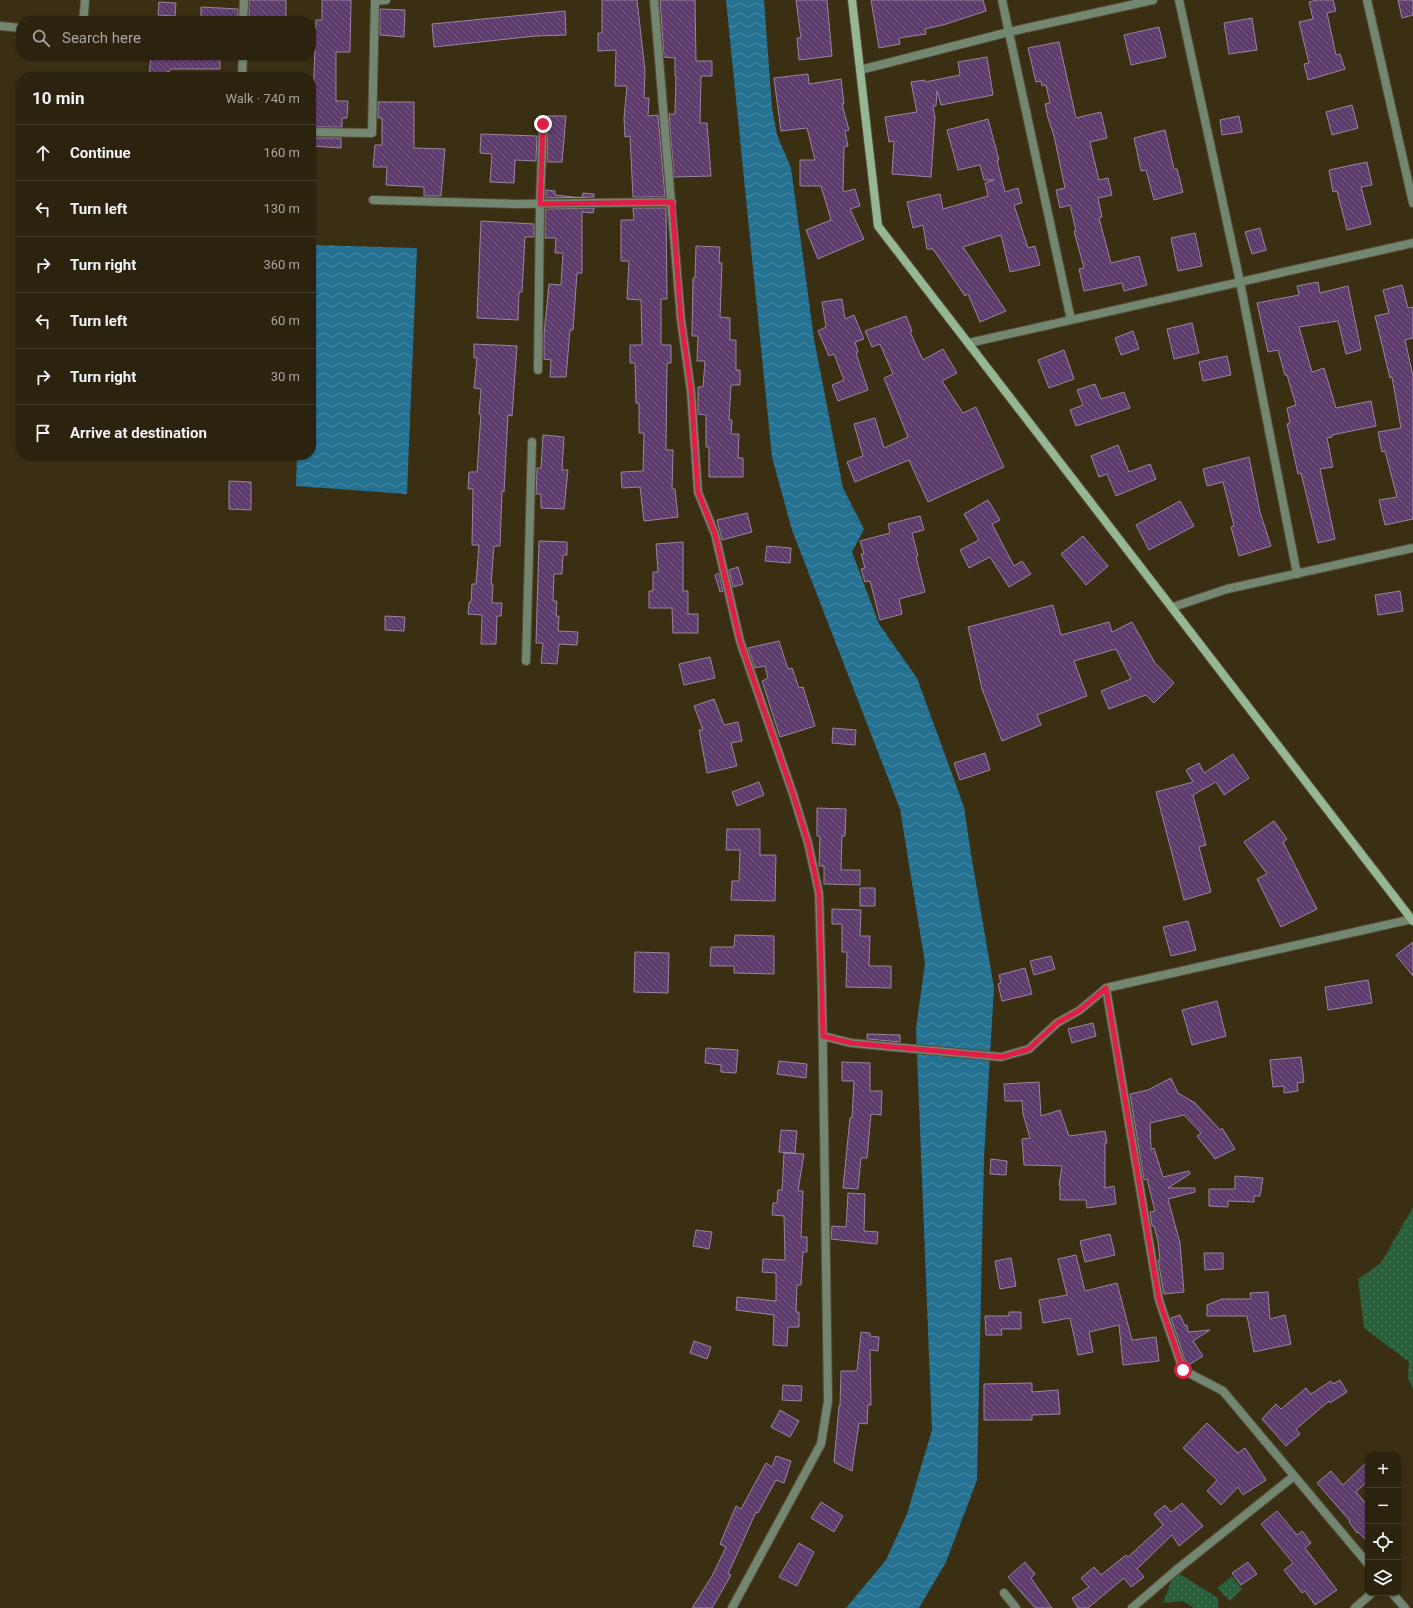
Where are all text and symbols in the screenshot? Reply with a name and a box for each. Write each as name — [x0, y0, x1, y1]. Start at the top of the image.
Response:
search box — [16, 16, 316, 60]
icon: search — [30, 27, 52, 49]
text: Search here — [62, 29, 141, 47]
text: 10 min — [32, 88, 85, 108]
text: Walk · 740 m — [225, 91, 300, 106]
route end — [534, 115, 552, 133]
icon: ahead — [32, 142, 54, 164]
text: Continue — [70, 144, 131, 162]
text: 160 m — [263, 145, 300, 160]
icon: left — [32, 198, 54, 220]
text: Turn left — [70, 200, 127, 218]
text: 130 m — [263, 201, 300, 216]
icon: right — [32, 254, 54, 276]
text: Turn right — [70, 256, 136, 274]
text: 360 m — [263, 257, 300, 272]
icon: left — [32, 310, 54, 332]
text: Turn left — [70, 312, 127, 330]
text: 60 m — [271, 313, 300, 328]
icon: right — [32, 366, 54, 388]
text: Turn right — [70, 368, 136, 386]
text: 30 m — [271, 369, 300, 384]
icon: arrive — [32, 422, 54, 444]
text: Arrive at destination — [70, 424, 207, 442]
route start — [1174, 1361, 1192, 1379]
map controls — [1365, 1452, 1401, 1596]
button: + — [1365, 1452, 1401, 1488]
button: − — [1365, 1488, 1401, 1524]
button: locate — [1365, 1524, 1401, 1560]
button: layers — [1365, 1560, 1401, 1596]

